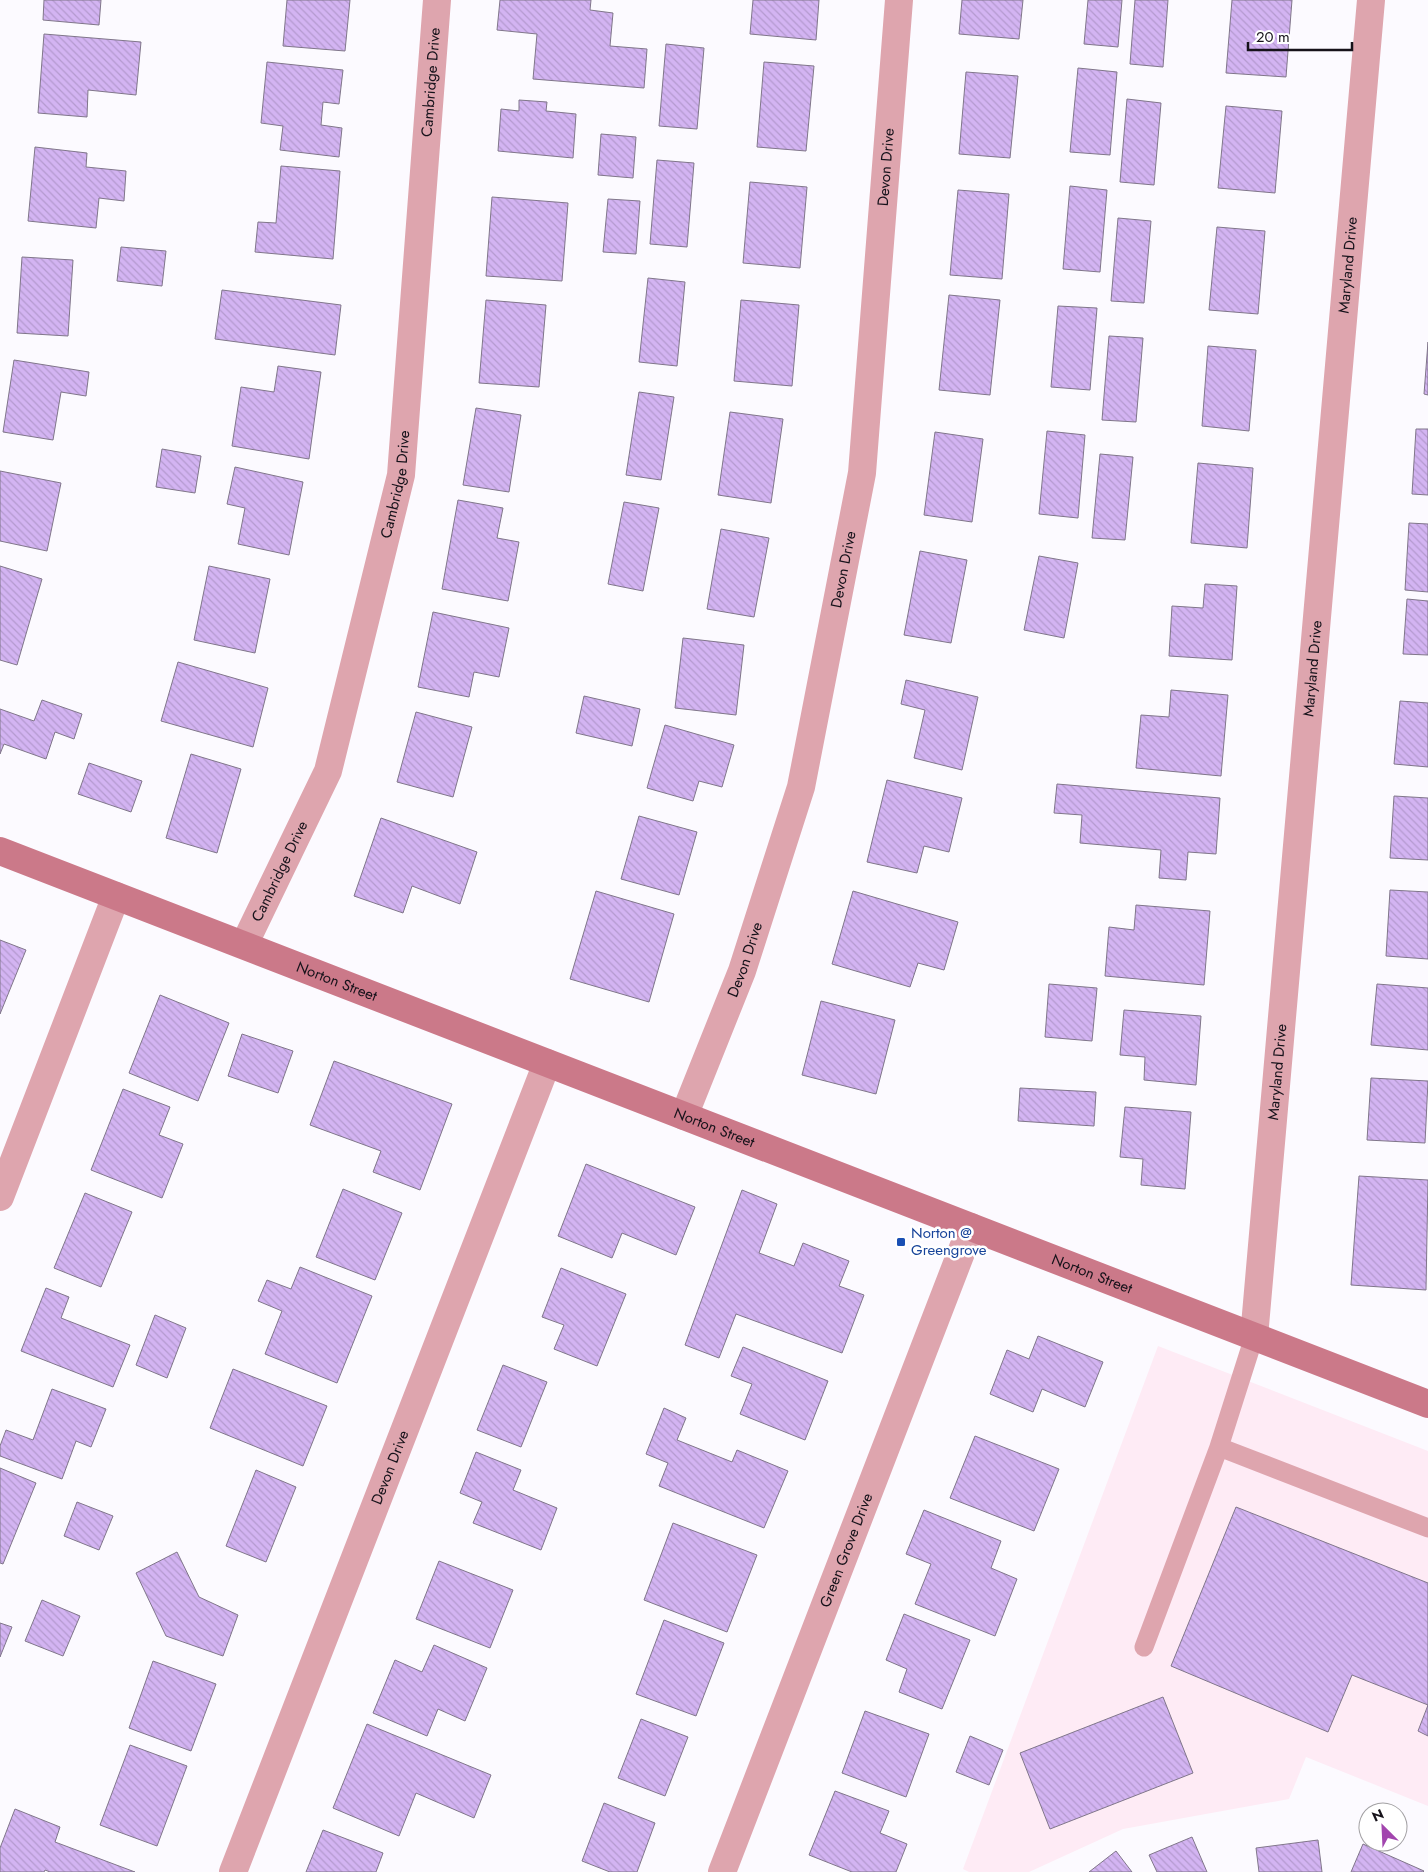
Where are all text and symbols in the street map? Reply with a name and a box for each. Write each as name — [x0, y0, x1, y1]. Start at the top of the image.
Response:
scale bar — [1248, 20, 1352, 52]
street label: Cambridge Drive — [416, 26, 446, 138]
text: 20 m — [1256, 26, 1290, 48]
street label: Devon Drive — [872, 127, 900, 207]
street label: Maryland Drive — [1333, 216, 1363, 314]
street label: Cambridge Drive — [375, 429, 415, 541]
street label: Devon Drive — [825, 529, 862, 610]
street label: Maryland Drive — [1297, 619, 1328, 718]
street label: Cambridge Drive — [246, 817, 313, 925]
street label: Devon Drive — [722, 919, 768, 1000]
street label: Norton Street — [293, 956, 381, 1007]
street label: Maryland Drive — [1262, 1023, 1292, 1121]
street label: Norton Street — [671, 1102, 758, 1153]
place label: Norton @ Greengrove — [911, 1222, 987, 1261]
marker: Norton @ Greengrove — [895, 1236, 907, 1248]
street label: Norton Street — [1048, 1248, 1136, 1300]
street label: Devon Drive — [366, 1427, 415, 1508]
street label: Green Grove Drive — [814, 1490, 878, 1611]
north arrow — [1358, 1802, 1408, 1852]
text: N — [1369, 1804, 1387, 1827]

